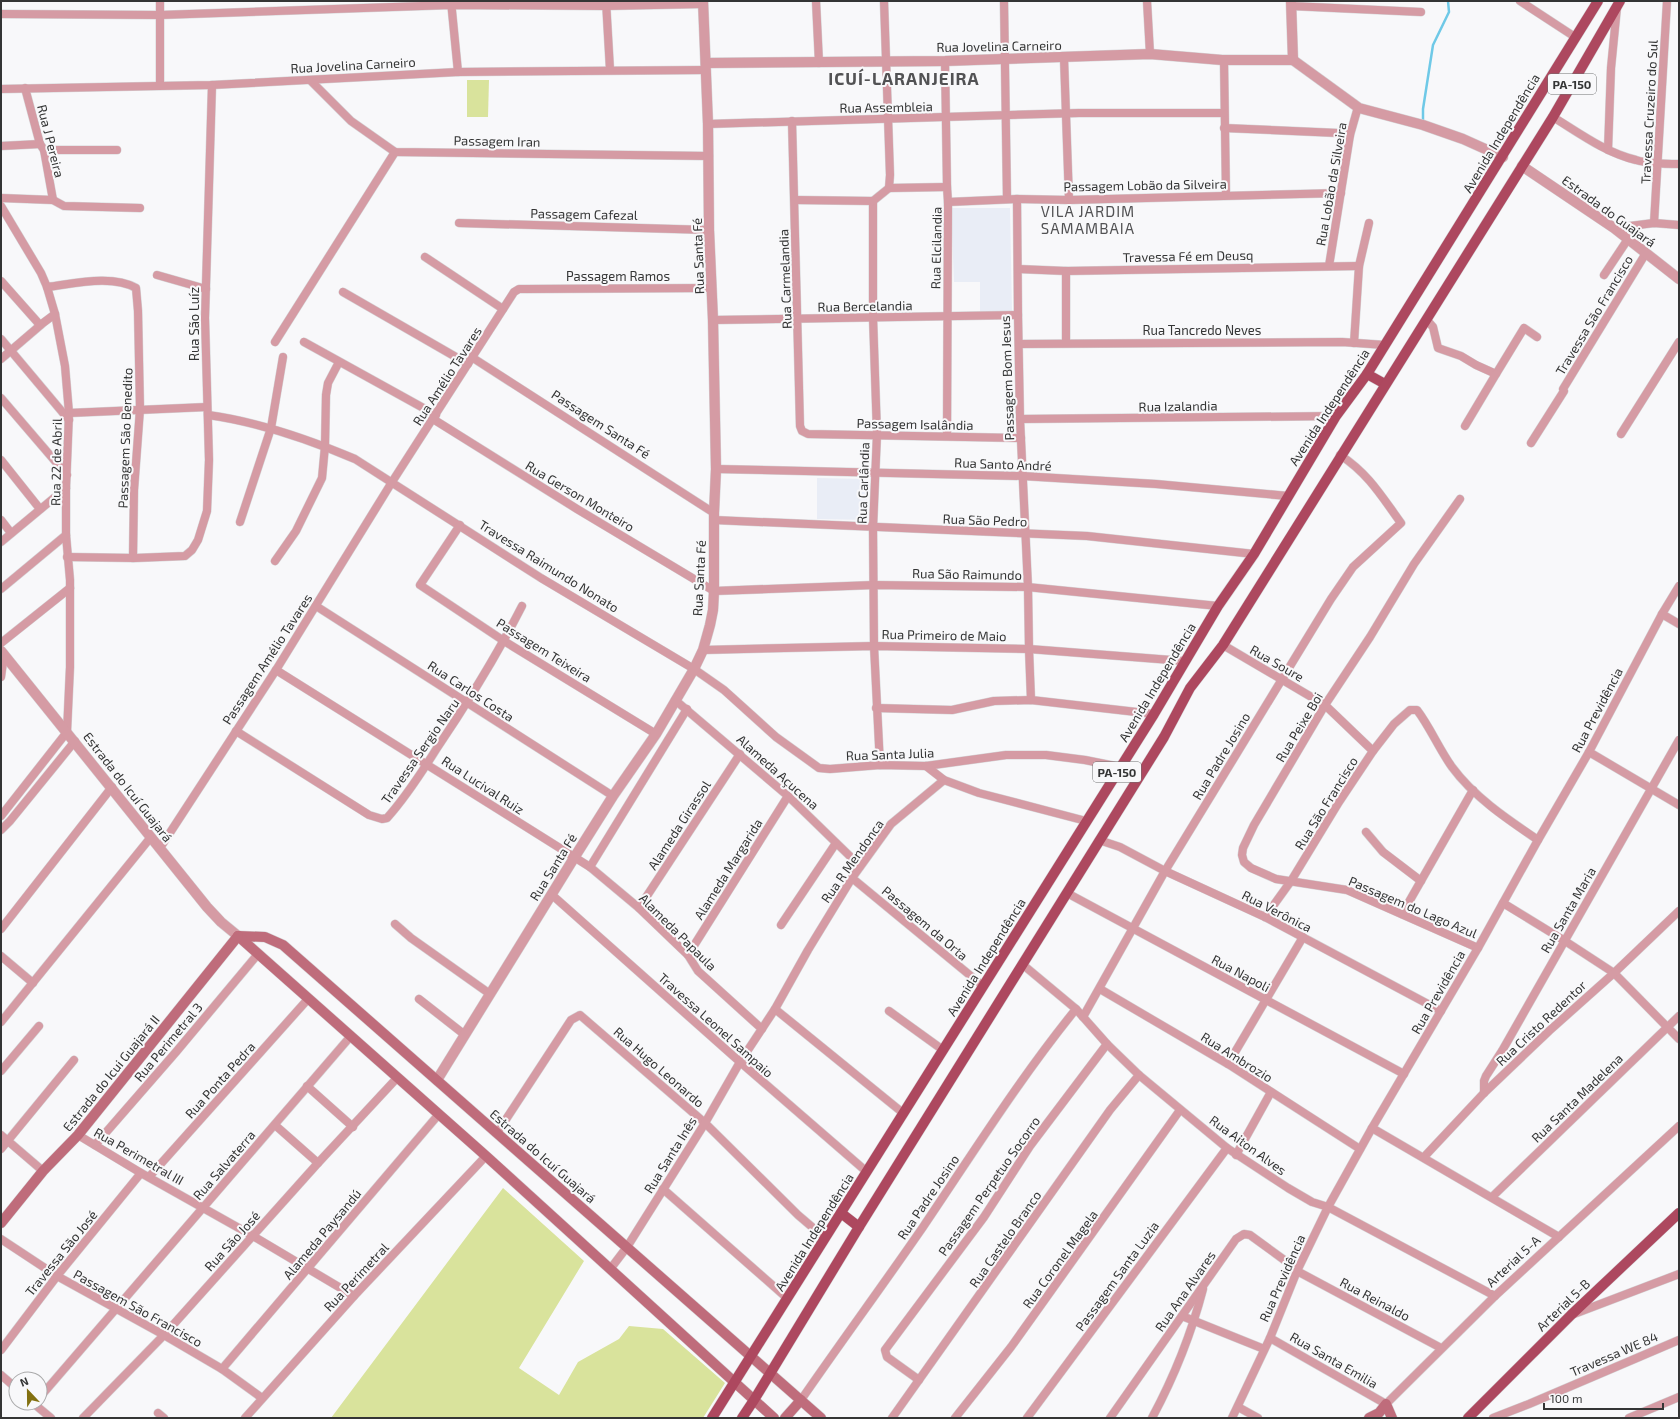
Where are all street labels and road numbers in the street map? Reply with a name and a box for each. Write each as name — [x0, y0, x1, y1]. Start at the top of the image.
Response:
street label: Rua Jovelina Carneiro — [936, 37, 1062, 55]
street label: Travessa Cruzeiro do Sul — [1637, 39, 1661, 184]
street label: Rua Jovelina Carneiro — [290, 54, 416, 76]
street label: Avenida Independência — [1459, 71, 1543, 195]
road number: PA-150 — [1548, 74, 1596, 94]
street label: Rua Assembleia — [839, 98, 933, 116]
street label: Rua J Pereira — [34, 103, 68, 179]
street label: Rua Lobão da Silveira — [1312, 121, 1350, 247]
street label: Passagem Iran — [453, 132, 541, 150]
street label: Estrada do Guajará — [1559, 172, 1659, 250]
street label: Passagem Lobão da Silveira — [1063, 176, 1227, 194]
street label: Passagem Cafezal — [530, 205, 638, 223]
street label: Rua Elcilandia — [927, 207, 945, 289]
street label: Rua Santa Fé — [689, 218, 707, 294]
street label: Rua Carmelandia — [775, 229, 795, 329]
street label: Travessa Fé em Deusq — [1123, 247, 1253, 265]
street label: Travessa São Francisco — [1552, 252, 1636, 378]
street label: Passagem Ramos — [566, 268, 670, 284]
street label: Rua São Luíz — [186, 287, 202, 361]
street label: Rua Bercelandia — [817, 297, 913, 315]
street label: Passagem Bom Jesus — [997, 315, 1017, 441]
street label: Rua Tancredo Neves — [1143, 322, 1261, 338]
street label: Rua Amélio Tavares — [409, 324, 485, 428]
street label: Avenida Independência — [1285, 346, 1373, 468]
street label: Passagem São Benedito — [115, 367, 135, 509]
street label: Passagem Santa Fé — [549, 386, 653, 462]
street label: Rua Izalandia — [1138, 397, 1218, 415]
street label: Passagem Isalândia — [856, 415, 974, 433]
street label: Rua 22 de Abril — [47, 418, 65, 506]
street label: Rua Carlândia — [854, 442, 872, 524]
street label: Rua Santo André — [954, 454, 1052, 474]
street label: Rua Gerson Monteiro — [523, 457, 637, 535]
street label: Rua São Pedro — [942, 511, 1028, 529]
street label: Travessa Raimundo Nonato — [476, 516, 622, 616]
street label: Rua Santa Fé — [689, 539, 709, 616]
street label: Rua São Raimundo — [912, 565, 1022, 583]
street label: Passagem Amélio Tavares — [219, 591, 315, 727]
street label: Passagem Teixeira — [494, 614, 594, 686]
street label: Avenida Independência — [1115, 620, 1199, 744]
street label: Rua Primeiro de Maio — [881, 626, 1007, 644]
street label: Rua Soure — [1247, 641, 1307, 685]
street label: Rua Carlos Costa — [425, 657, 517, 725]
street label: Rua Previdência — [1568, 665, 1626, 755]
street label: Rua Peixe Boi — [1272, 689, 1326, 765]
street label: Travessa Sergio Naru — [378, 695, 462, 807]
street label: Rua Padre Josino — [1189, 709, 1253, 803]
street label: Estrada do Icuí Guajará — [80, 729, 176, 845]
street label: Alameda Açucena — [733, 731, 822, 814]
street label: Rua Santa Julia — [846, 744, 934, 764]
street label: Rua Lucival Ruiz — [439, 752, 527, 818]
street label: Rua São Francisco — [1291, 754, 1361, 852]
road number: PA-150 — [1093, 762, 1141, 782]
street label: Alameda Girassol — [644, 777, 714, 873]
street label: Alameda Margarida — [690, 816, 766, 922]
street label: Rua R Mendonca — [817, 816, 887, 906]
street label: Rua Santa Fé — [526, 830, 580, 904]
street label: Rua Santa Maria — [1537, 864, 1599, 956]
street label: Passagem do Lago Azul — [1346, 873, 1480, 941]
street label: Passagem da Orta — [879, 882, 971, 964]
street label: Rua Verônica — [1239, 887, 1315, 935]
street label: Alameda Papaula — [636, 890, 720, 974]
street label: Avenida Independência — [943, 895, 1029, 1019]
street label: Rua Previdência — [1408, 947, 1468, 1037]
street label: Rua Napoli — [1209, 951, 1273, 995]
street label: Travessa Leonel Sampaio — [655, 969, 777, 1081]
street label: Rua Cristo Redentor — [1493, 977, 1589, 1069]
street label: Rua Perimetral 3 — [130, 999, 206, 1085]
street label: Estrada do Icui Guajará II — [59, 1012, 163, 1134]
street label: Rua Hugo Leonardo — [610, 1023, 708, 1111]
street label: Rua Ambrozio — [1198, 1029, 1276, 1085]
street label: Rua Ponta Pedra — [181, 1038, 259, 1122]
street label: Rua Santa Madelena — [1528, 1050, 1626, 1146]
street label: Estrada do Icuí Guajará — [487, 1106, 599, 1206]
street label: Rua Aiton Alves — [1206, 1112, 1290, 1178]
street label: Passagem Perpetuo Socorro — [935, 1113, 1043, 1259]
street label: Rua Santa Inês — [640, 1114, 700, 1196]
street label: Rua Perimetral III — [91, 1124, 187, 1188]
street label: Rua Salvaterra — [189, 1127, 259, 1203]
street label: Rua Padre Josino — [894, 1152, 962, 1242]
street label: Avenida Independência — [771, 1170, 857, 1294]
street label: Alameda Paysandú — [280, 1186, 364, 1282]
street label: Rua Castelo Branco — [966, 1188, 1044, 1290]
street label: Travessa São José — [22, 1207, 100, 1299]
street label: Rua Coronel Magela — [1019, 1207, 1101, 1311]
street label: Rua São José — [201, 1208, 263, 1274]
street label: Passagem Santa Luzia — [1072, 1218, 1162, 1334]
street label: Rua Previdência — [1256, 1232, 1308, 1324]
street label: Arterial 5-A — [1483, 1232, 1543, 1290]
street label: Rua Perimetral — [320, 1239, 392, 1315]
street label: Rua Ana Alvares — [1151, 1248, 1219, 1334]
street label: Passagem São Francisco — [71, 1266, 205, 1350]
street label: Rua Reinaldo — [1337, 1274, 1413, 1324]
street label: Arterial 5-B — [1533, 1276, 1593, 1334]
street label: Rua Santa Emilia — [1287, 1328, 1381, 1392]
street label: Travessa WE 84 — [1568, 1328, 1660, 1380]

